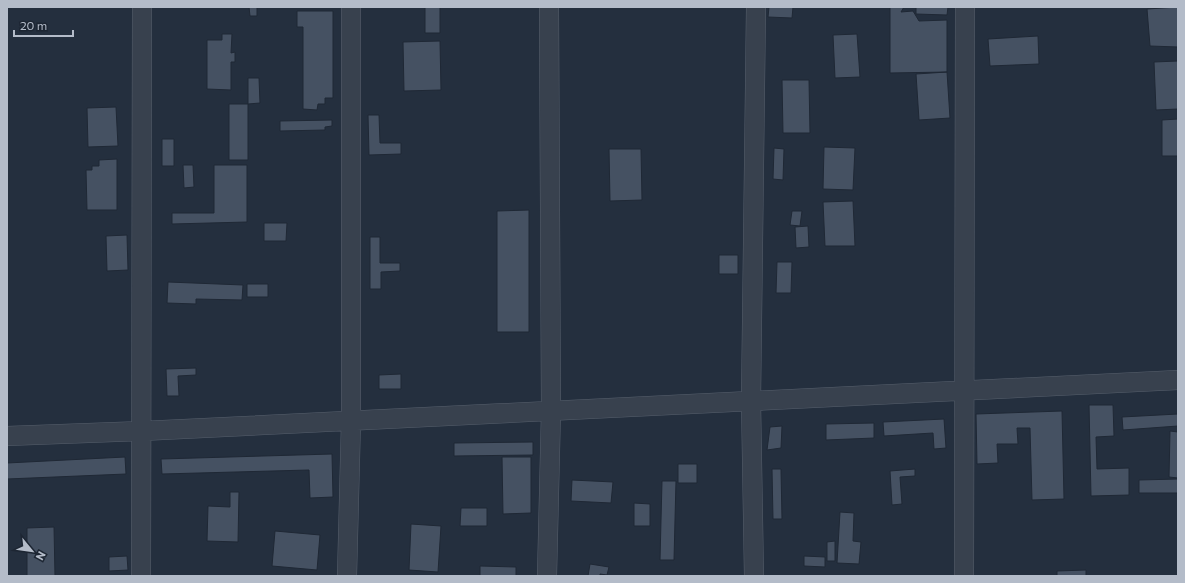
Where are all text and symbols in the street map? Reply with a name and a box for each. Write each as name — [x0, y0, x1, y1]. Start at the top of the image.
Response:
scale bar — [14, 12, 73, 38]
text: 20 m — [20, 18, 47, 32]
north arrow — [12, 531, 52, 571]
text: N — [33, 549, 49, 563]

